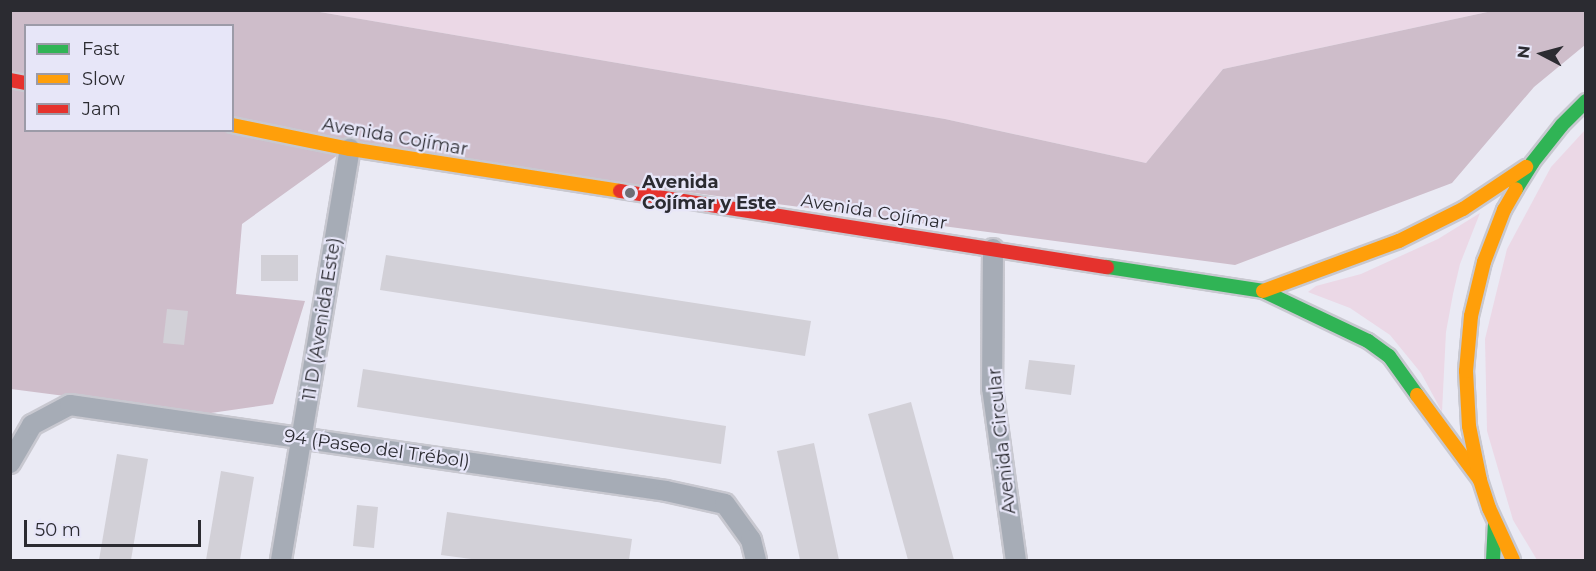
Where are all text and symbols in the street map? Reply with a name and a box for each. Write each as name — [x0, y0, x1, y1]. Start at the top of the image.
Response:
legend — [24, 24, 234, 132]
north arrow — [1512, 24, 1572, 84]
text: Fast — [82, 38, 120, 60]
text: N — [1513, 45, 1534, 59]
text: Slow — [82, 68, 125, 90]
text: Jam — [82, 98, 121, 120]
street label: Avenida Cojímar — [320, 114, 470, 160]
place label: Avenida Cojímar y Este — [642, 172, 776, 214]
marker: Avenida Cojímar y Este — [623, 186, 637, 200]
street label: Avenida Cojímar — [799, 190, 949, 234]
street label: 11 D (Avenida Este) — [298, 236, 346, 402]
street label: Avenida Circular — [984, 367, 1020, 515]
street label: 94 (Paseo del Trébol) — [283, 425, 471, 473]
scale bar — [27, 508, 204, 546]
text: 50 m — [35, 519, 81, 541]

